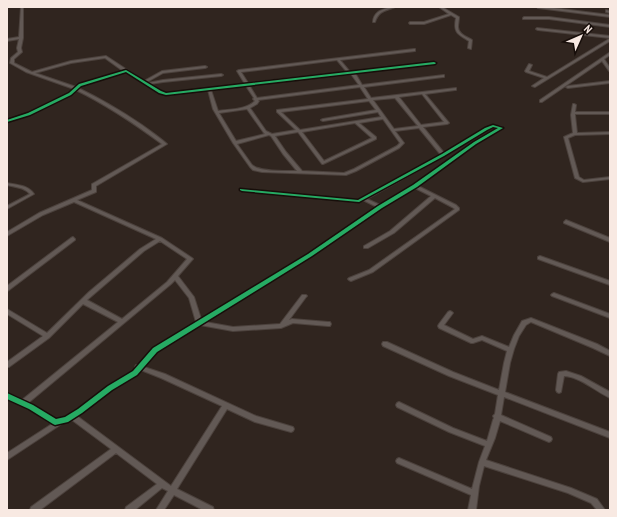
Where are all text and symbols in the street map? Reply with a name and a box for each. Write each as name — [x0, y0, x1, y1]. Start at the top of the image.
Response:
north arrow — [561, 16, 601, 56]
text: N — [581, 22, 595, 36]

